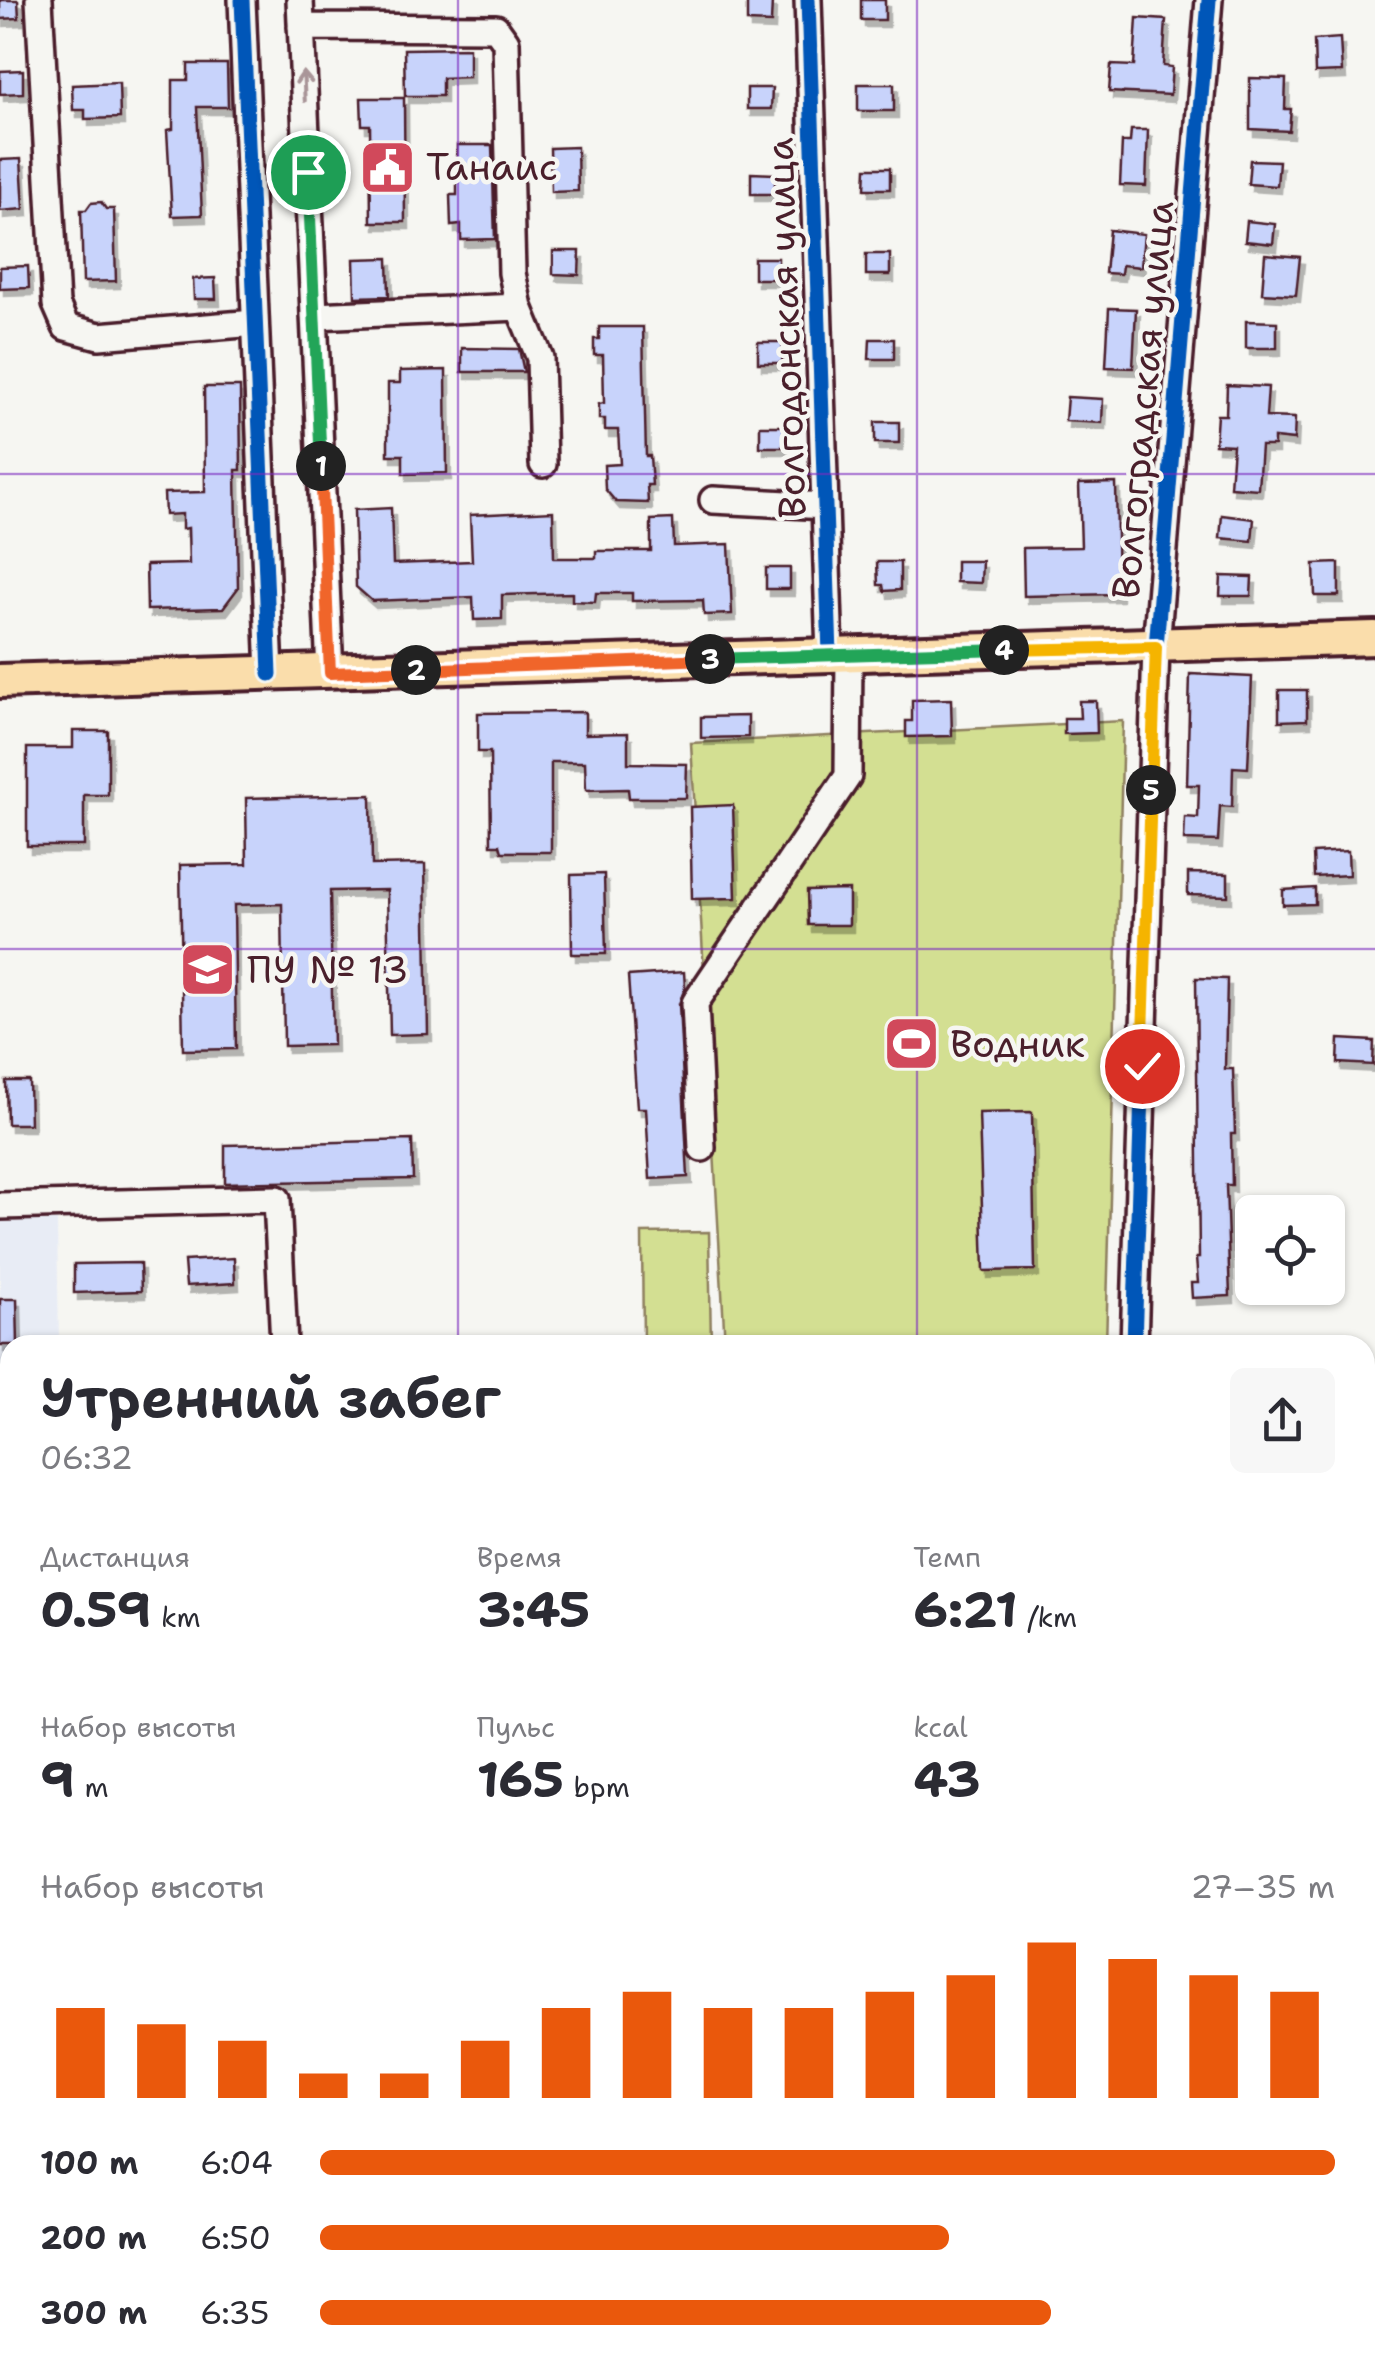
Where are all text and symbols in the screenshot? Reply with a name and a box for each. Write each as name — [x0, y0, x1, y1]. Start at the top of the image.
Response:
one-way arrow — [294, 71, 313, 103]
pin — [266, 130, 351, 215]
street label: Волгодонская улица — [753, 136, 818, 519]
public building icon: Танаис — [357, 137, 417, 197]
place label: Танаис — [426, 141, 558, 192]
icon: arrive — [281, 145, 336, 200]
street label: Волгоградская улица — [1100, 198, 1185, 601]
pin: 1 — [296, 441, 346, 491]
text: 1 — [315, 447, 327, 485]
pin: 4 — [979, 625, 1029, 675]
text: 4 — [994, 631, 1014, 669]
pin: 3 — [685, 634, 735, 684]
text: 3 — [700, 640, 720, 678]
pin: 2 — [391, 645, 441, 695]
text: 2 — [406, 651, 426, 689]
pin: 5 — [1126, 765, 1176, 815]
text: 5 — [1142, 771, 1160, 809]
school or university icon: ПУ № 13 — [178, 940, 238, 1000]
place label: ПУ № 13 — [247, 944, 409, 995]
sports icon: Водник — [881, 1014, 941, 1074]
place label: Водник — [950, 1018, 1085, 1069]
pin — [1100, 1024, 1185, 1109]
icon: check — [1115, 1039, 1170, 1094]
map controls — [1235, 1195, 1345, 1305]
button: locate — [1235, 1195, 1345, 1305]
text: Утренний забег — [40, 1361, 501, 1435]
button: share — [1230, 1368, 1335, 1473]
text: 06:32 — [40, 1436, 133, 1479]
text: Дистанция — [40, 1538, 190, 1576]
text: Время — [477, 1538, 562, 1576]
text: Темп — [913, 1538, 981, 1576]
text: 0.59 — [40, 1576, 151, 1643]
text: 3:45 — [477, 1576, 590, 1643]
text: 6:21 — [913, 1576, 1018, 1643]
text: km — [151, 1598, 201, 1636]
text: /km — [1018, 1598, 1077, 1636]
text: Набор высоты — [40, 1708, 236, 1746]
text: Пульс — [477, 1708, 555, 1746]
text: kcal — [913, 1708, 968, 1746]
text: 9 — [40, 1746, 75, 1813]
text: 165 — [477, 1746, 564, 1813]
text: 43 — [913, 1746, 981, 1813]
text: m — [75, 1768, 109, 1806]
text: bpm — [564, 1768, 630, 1806]
text: Набор высоты — [40, 1865, 265, 1908]
text: 27–35 m — [1190, 1865, 1335, 1908]
text: 100 m — [40, 2141, 139, 2184]
text: 6:04 — [200, 2141, 273, 2184]
text: 200 m — [40, 2216, 147, 2259]
text: 6:50 — [200, 2216, 271, 2259]
text: 300 m — [40, 2291, 147, 2334]
text: 6:35 — [200, 2291, 269, 2334]

